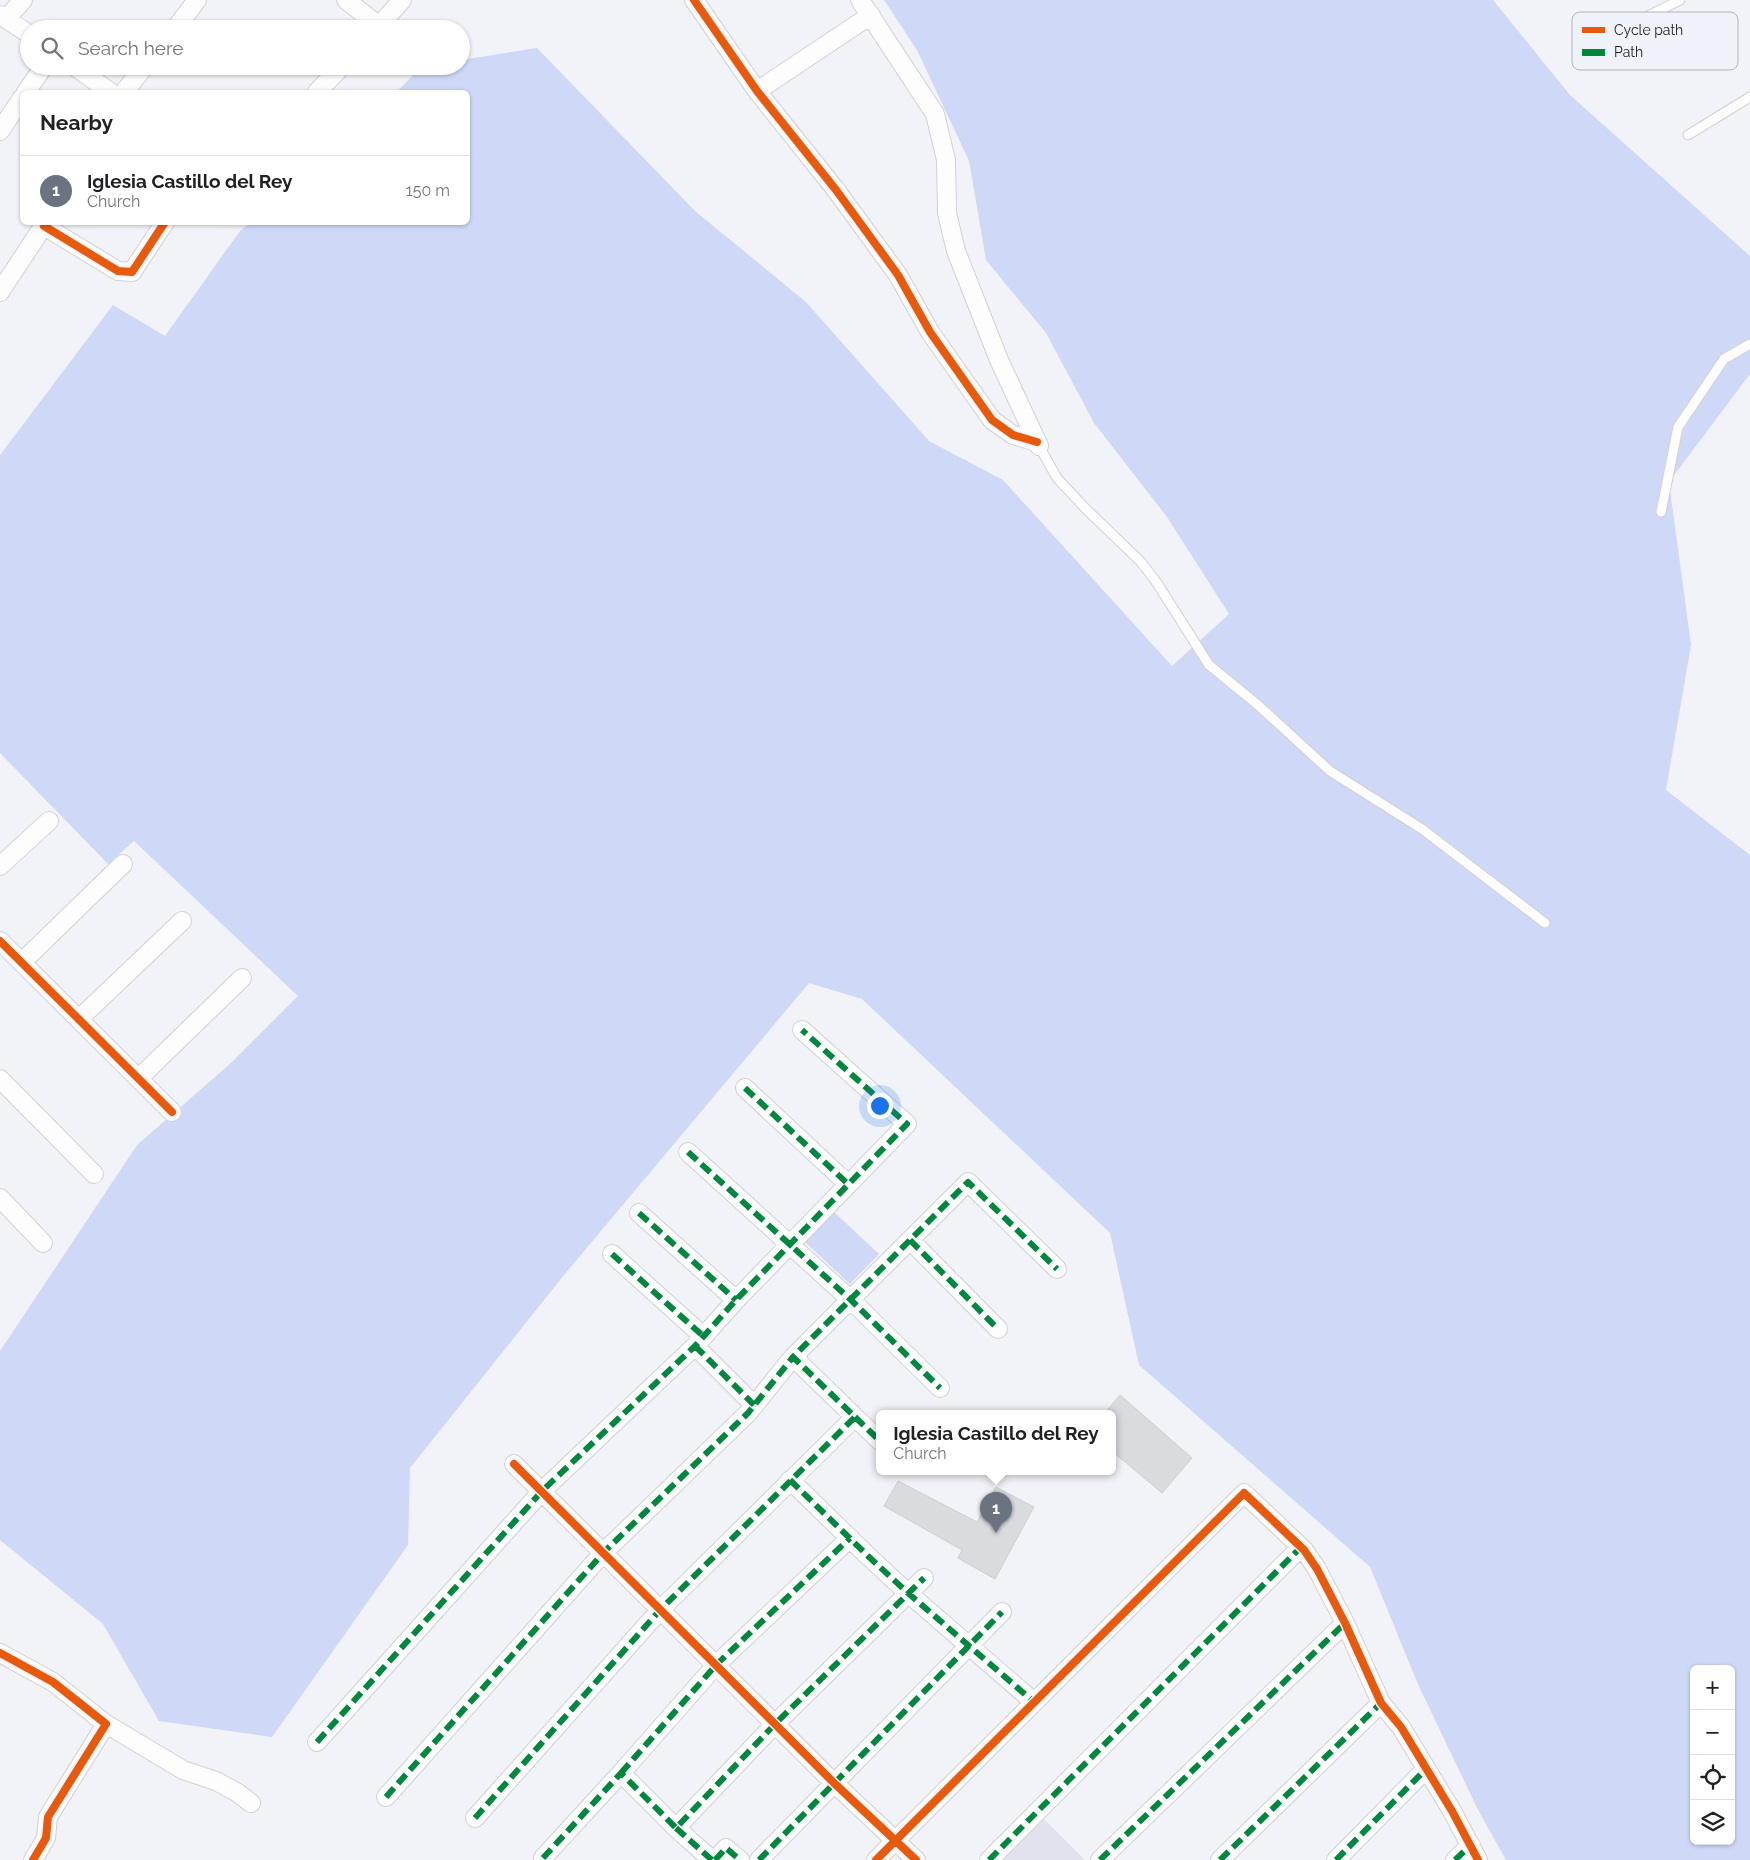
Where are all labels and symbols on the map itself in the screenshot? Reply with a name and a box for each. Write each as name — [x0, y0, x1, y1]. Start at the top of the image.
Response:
legend — [1572, 12, 1738, 70]
text: Cycle path — [1614, 22, 1683, 38]
text: Path — [1614, 44, 1643, 60]
your location — [867, 1093, 893, 1119]
pin: 1 — [980, 1492, 1012, 1533]

